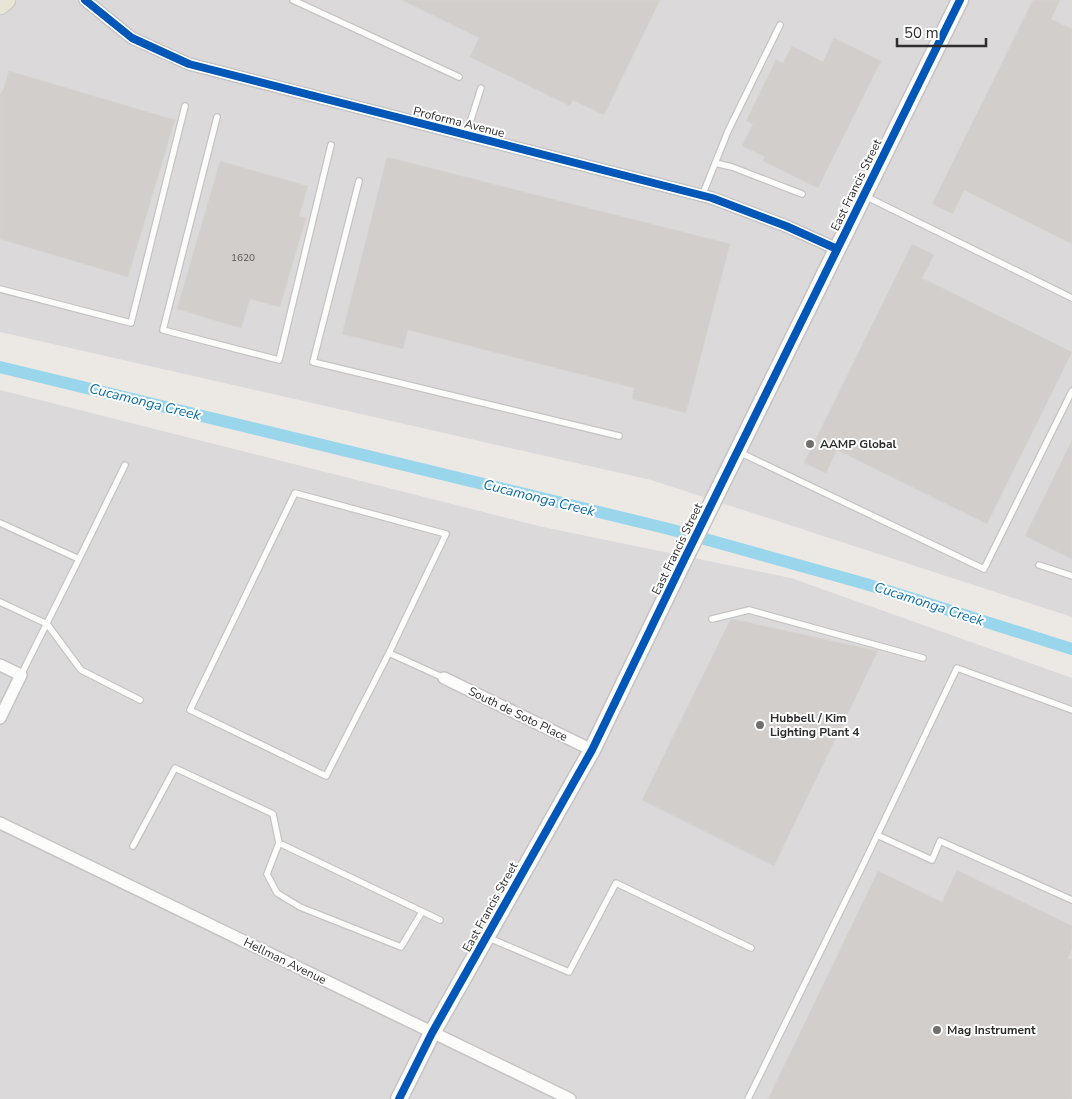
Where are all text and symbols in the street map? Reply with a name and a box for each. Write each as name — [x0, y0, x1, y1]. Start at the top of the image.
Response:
scale bar — [897, 15, 986, 47]
text: 50 m — [904, 23, 939, 43]
street label: Proforma Avenue — [412, 103, 506, 141]
street label: East Francis Street — [827, 136, 885, 233]
house number: 1620 — [231, 251, 255, 265]
water label: Cucamonga Creek — [87, 379, 204, 425]
place label: AAMP Global — [820, 436, 897, 452]
marker: AAMP Global — [804, 438, 816, 450]
water label: Cucamonga Creek — [481, 475, 598, 521]
street label: East Francis Street — [648, 500, 706, 597]
water label: Cucamonga Creek — [872, 577, 987, 631]
street label: South de Soto Place — [466, 683, 570, 745]
place label: Hubbell / Kim Lighting Plant 4 — [770, 710, 860, 740]
marker: Hubbell / Kim Lighting Plant 4 — [754, 719, 766, 731]
street label: East Francis Street — [459, 859, 522, 955]
street label: Hellman Avenue — [241, 934, 329, 988]
place label: Mag Instrument — [947, 1022, 1036, 1038]
marker: Mag Instrument — [931, 1024, 943, 1036]

